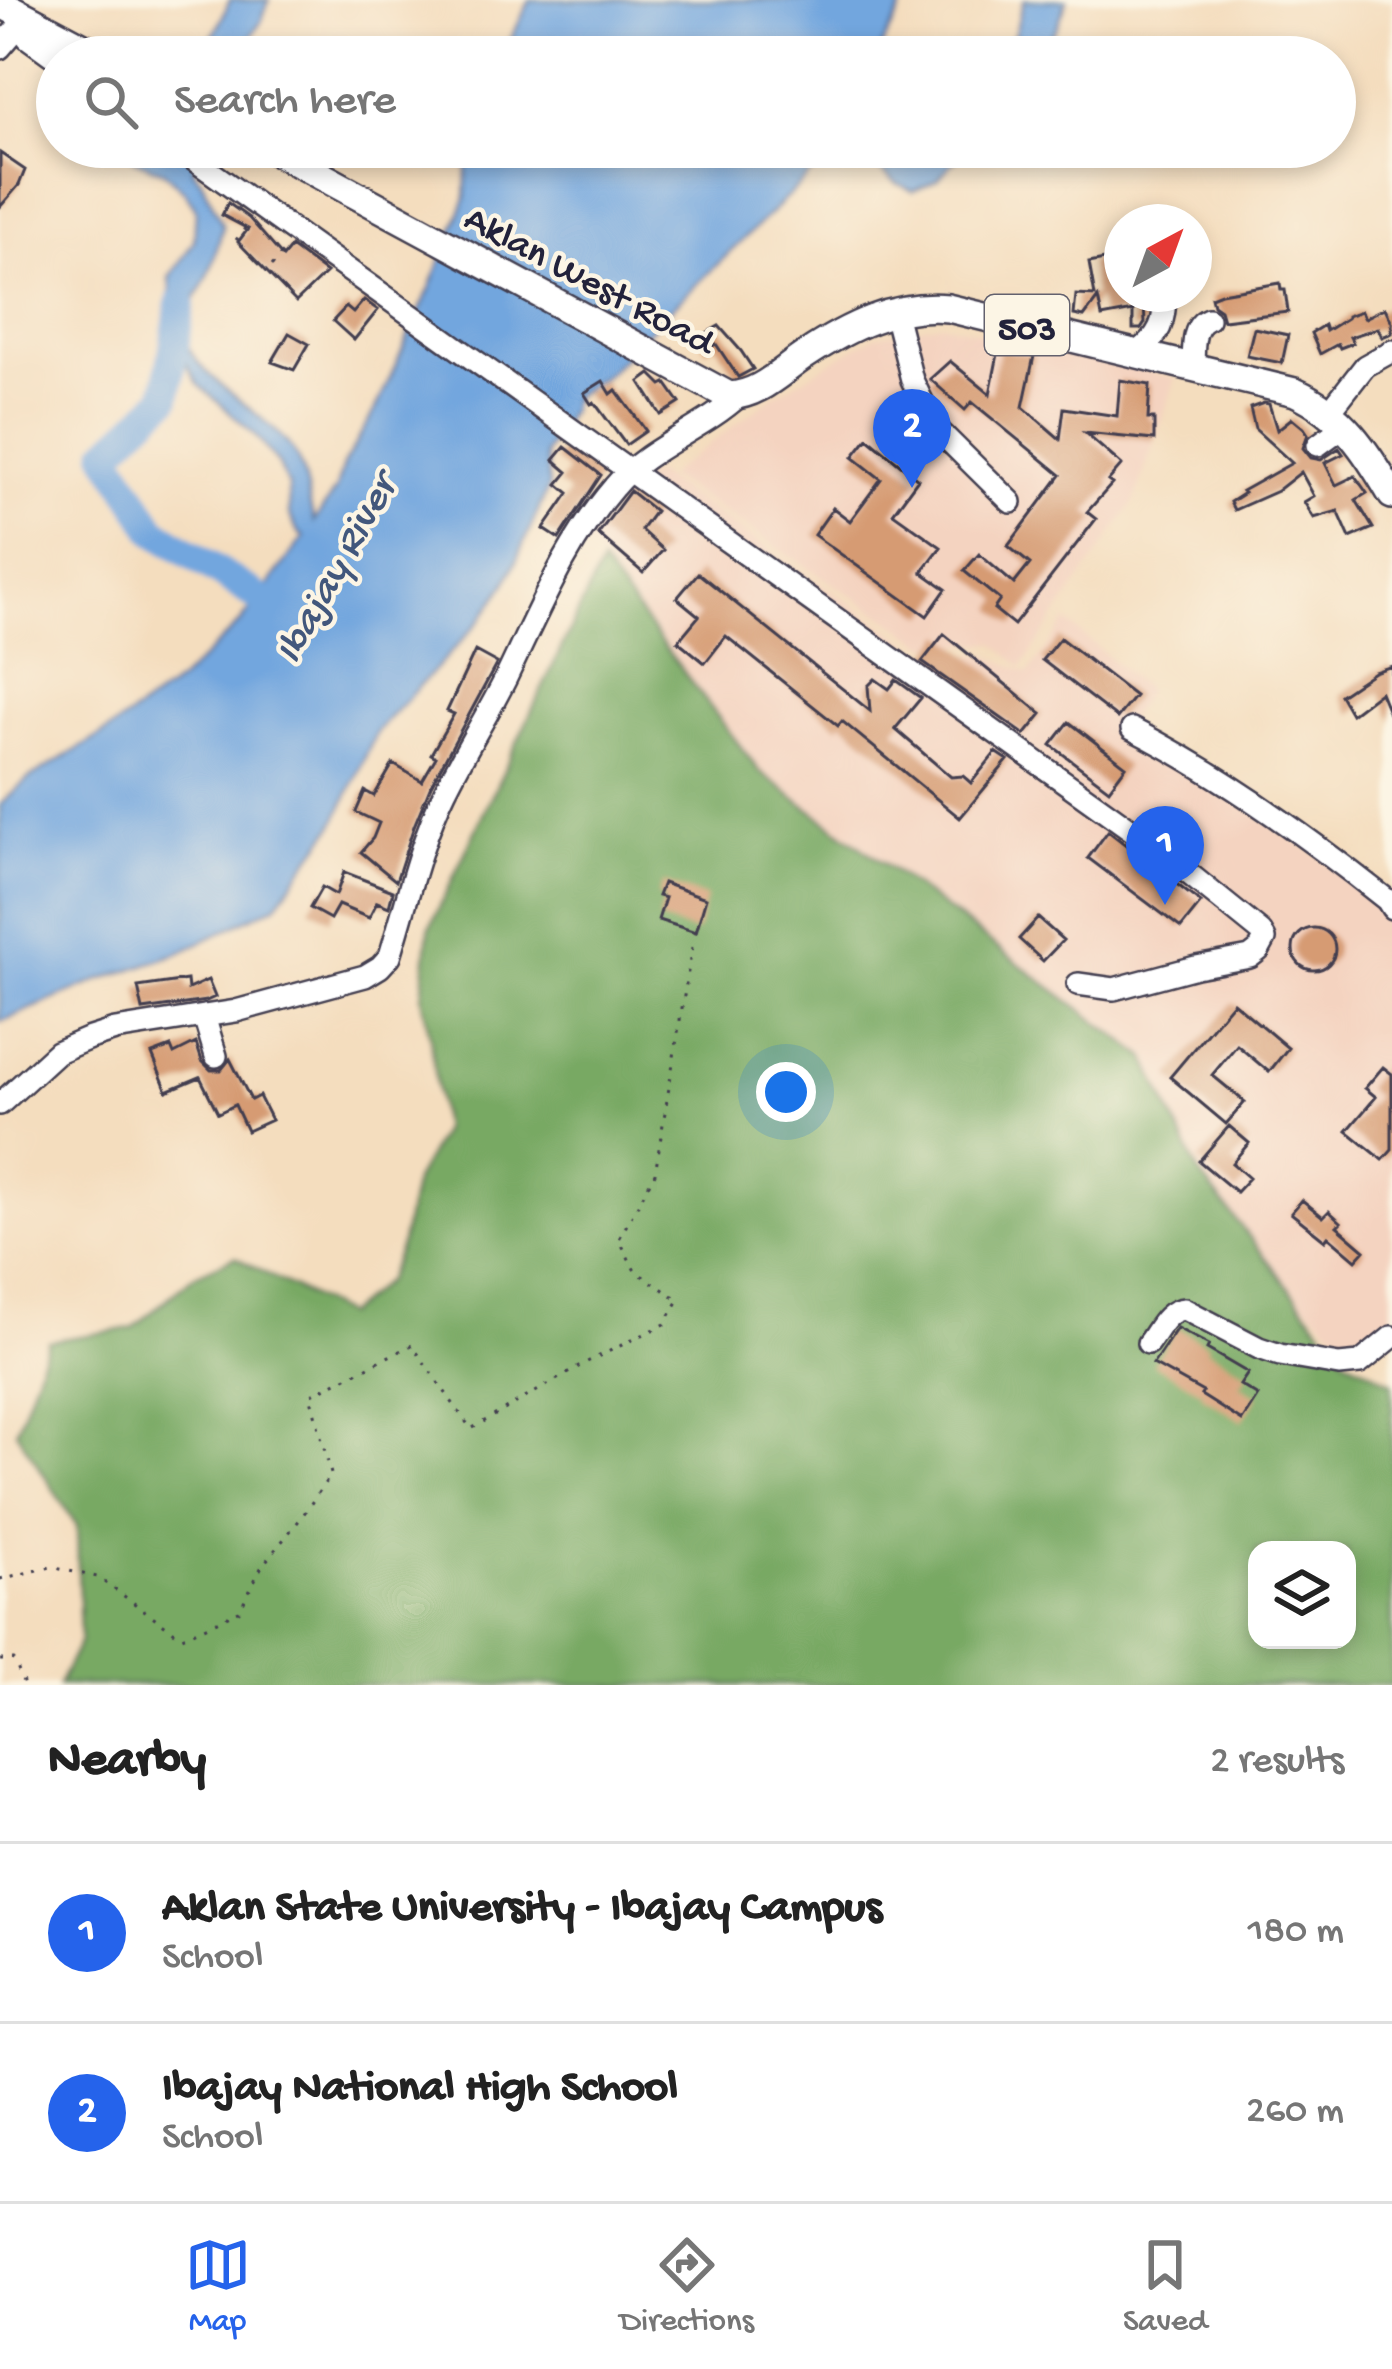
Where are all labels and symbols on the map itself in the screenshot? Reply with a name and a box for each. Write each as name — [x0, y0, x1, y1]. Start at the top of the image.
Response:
street label: Aklan West Road — [455, 198, 723, 370]
north arrow — [1104, 204, 1212, 312]
road number: 503 — [985, 295, 1069, 355]
pin: 2 — [873, 389, 951, 488]
water label: Ibajay River — [267, 461, 414, 673]
pin: 1 — [1126, 806, 1204, 905]
your location — [756, 1062, 816, 1122]

